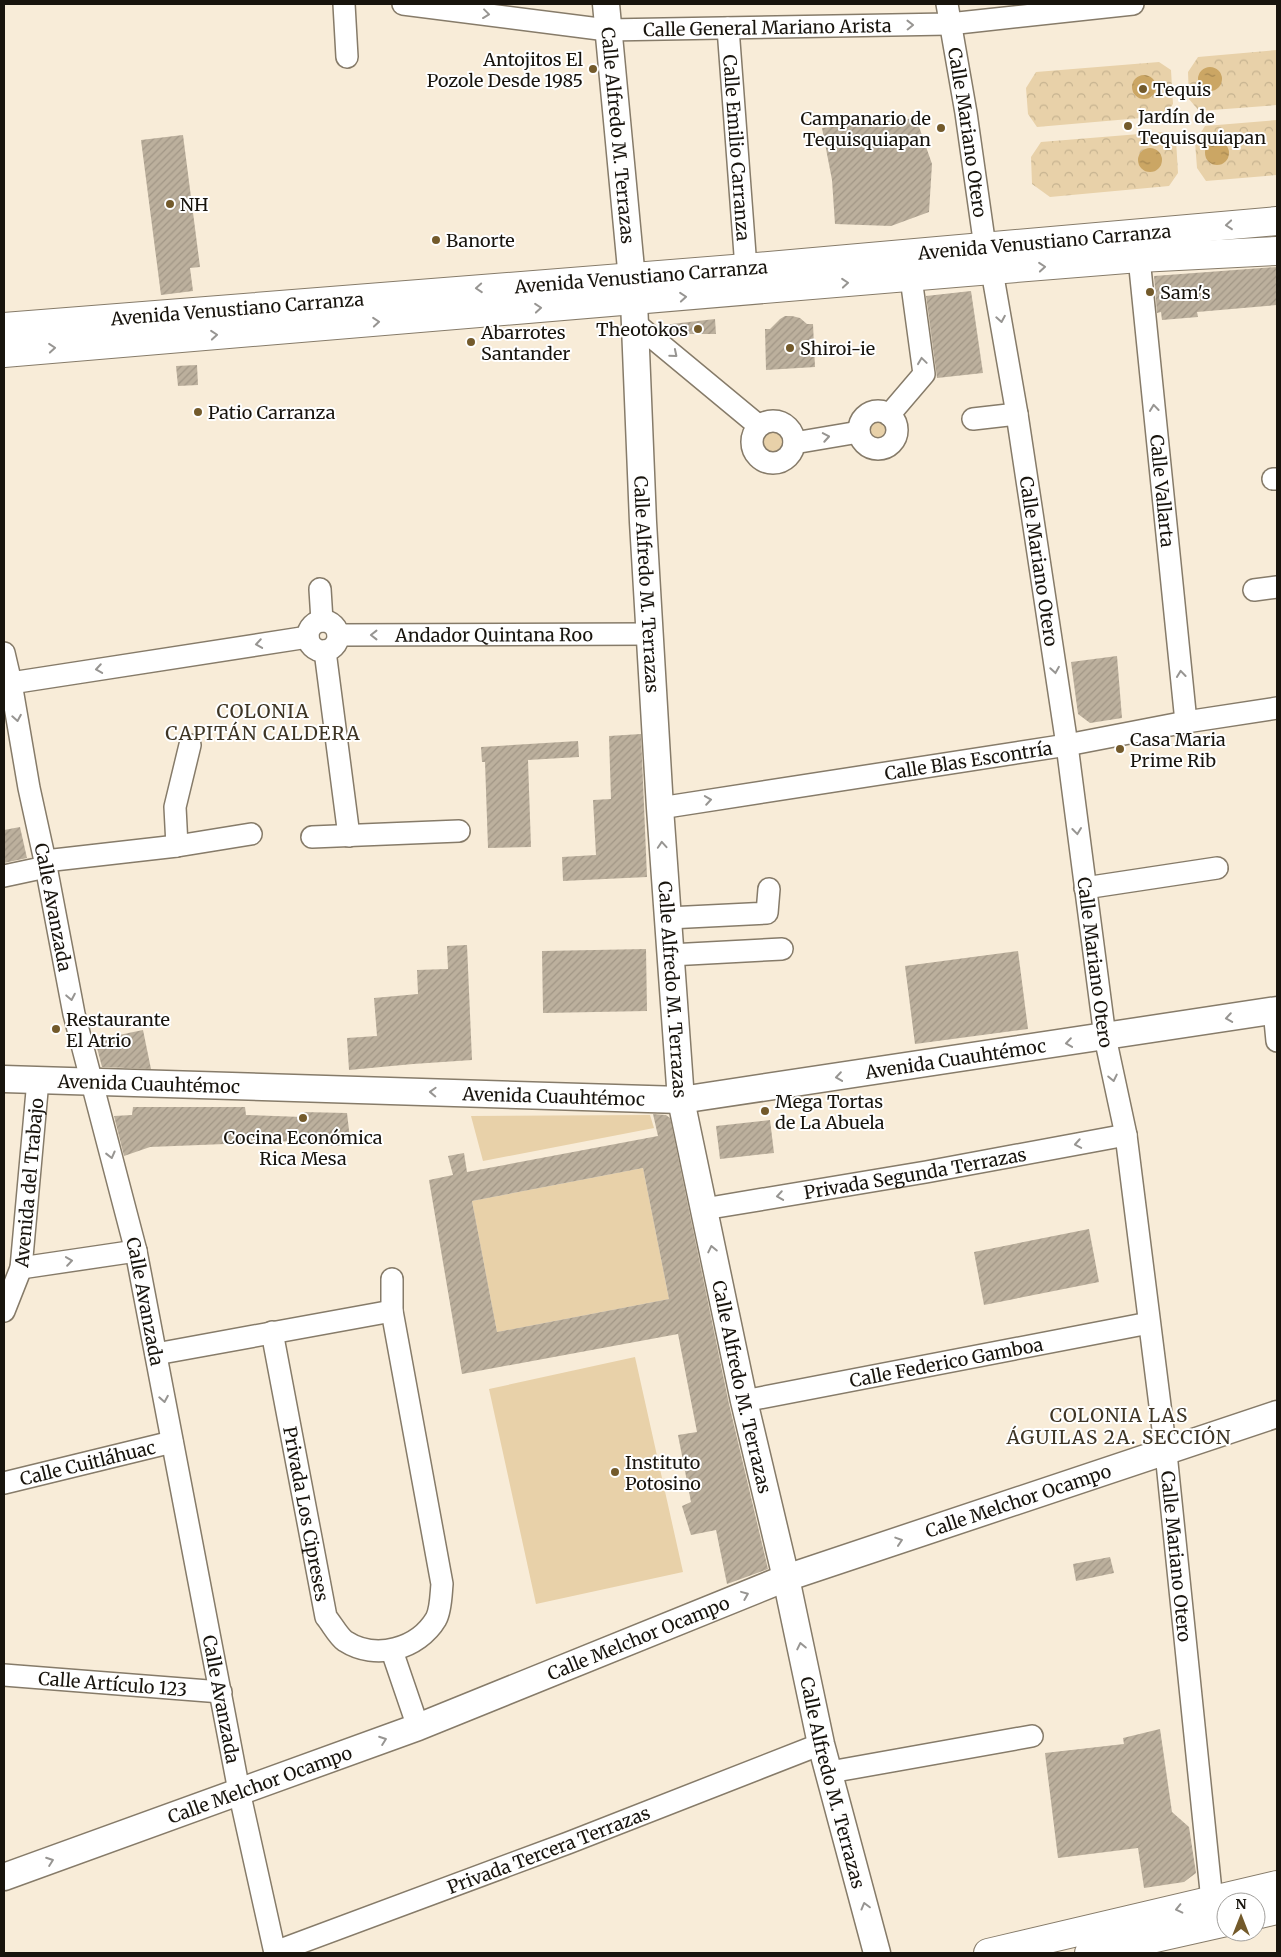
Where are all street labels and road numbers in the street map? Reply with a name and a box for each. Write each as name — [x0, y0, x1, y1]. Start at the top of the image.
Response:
street label: Calle General Mariano Arista — [643, 14, 892, 41]
street label: Calle Alfredo M. Terrazas — [597, 26, 640, 245]
street label: Calle Mariano Otero — [943, 45, 992, 219]
street label: Calle Emilio Carranza — [719, 54, 755, 242]
street label: Avenida Venustiano Carranza — [916, 219, 1172, 264]
street label: Avenida Venustiano Carranza — [512, 255, 769, 298]
street label: Avenida Venustiano Carranza — [109, 287, 365, 330]
street label: Calle Vallarta — [1145, 433, 1180, 549]
street label: Calle Alfredo M. Terrazas — [630, 475, 665, 694]
street label: Calle Mariano Otero — [1015, 475, 1063, 648]
street label: Andador Quintana Roo — [394, 623, 593, 646]
street label: Calle Blas Escontría — [883, 736, 1054, 785]
street label: Calle Avanzada — [30, 841, 77, 974]
street label: Calle Mariano Otero — [1073, 876, 1118, 1050]
street label: Calle Alfredo M. Terrazas — [654, 880, 692, 1099]
street label: Avenida Cuauhtémoc — [863, 1034, 1048, 1084]
street label: Avenida Cuauhtémoc — [56, 1069, 241, 1098]
street label: Avenida Cuauhtémoc — [461, 1082, 645, 1110]
street label: Avenida del Trabajo — [10, 1097, 48, 1269]
street label: Privada Segunda Terrazas — [802, 1142, 1028, 1204]
street label: Calle Avanzada — [121, 1235, 169, 1368]
street label: Calle Alfredo M. Terrazas — [708, 1278, 777, 1496]
street label: Calle Federico Gamboa — [848, 1332, 1045, 1392]
street label: Privada Los Cipreses — [279, 1424, 334, 1603]
street label: Calle Cuitláhuac — [17, 1435, 158, 1490]
street label: Calle Melchor Ocampo — [922, 1459, 1114, 1542]
street label: Calle Mariano Otero — [1156, 1470, 1197, 1643]
street label: Calle Melchor Ocampo — [544, 1591, 733, 1685]
street label: Calle Avanzada — [198, 1633, 245, 1766]
street label: Calle Artículo 123 — [37, 1666, 188, 1701]
street label: Calle Alfredo M. Terrazas — [796, 1674, 871, 1891]
street label: Calle Melchor Ocampo — [164, 1740, 355, 1828]
street label: Privada Tercera Terrazas — [444, 1801, 653, 1898]

